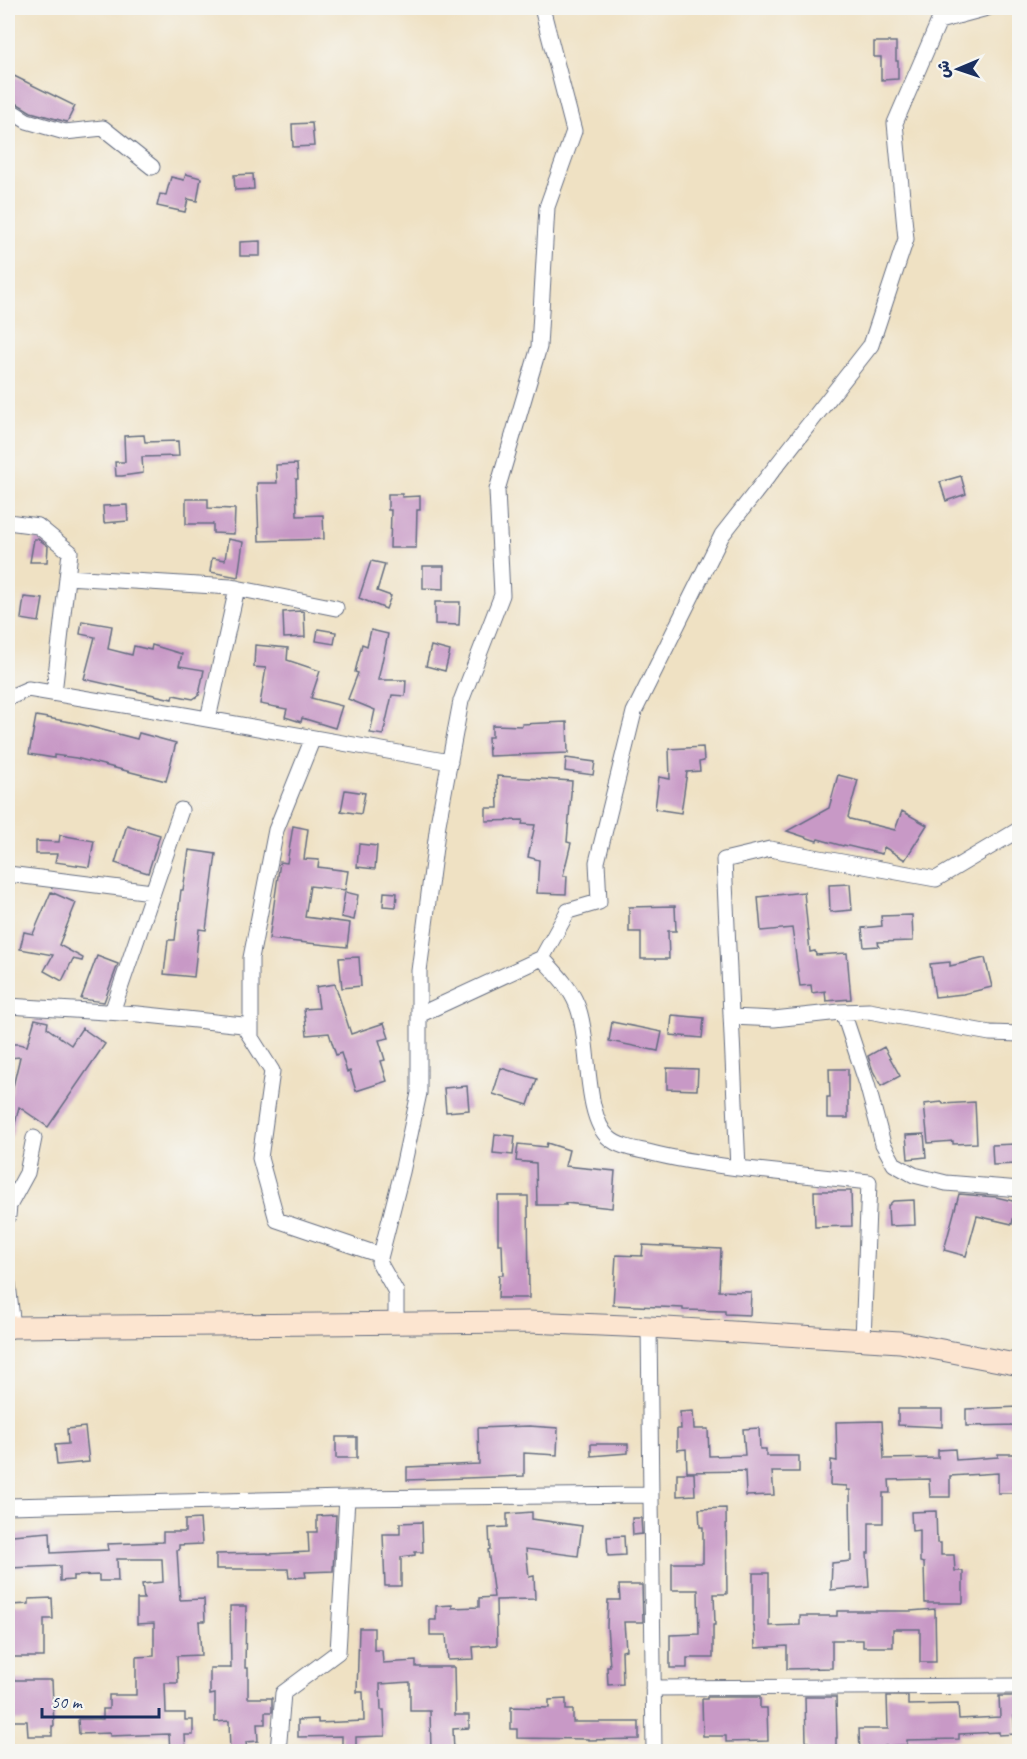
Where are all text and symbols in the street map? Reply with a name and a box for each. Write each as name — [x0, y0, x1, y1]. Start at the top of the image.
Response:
north arrow — [928, 39, 988, 99]
text: ش — [934, 60, 954, 79]
scale bar — [42, 1681, 159, 1719]
text: 50 m — [51, 1691, 84, 1713]

